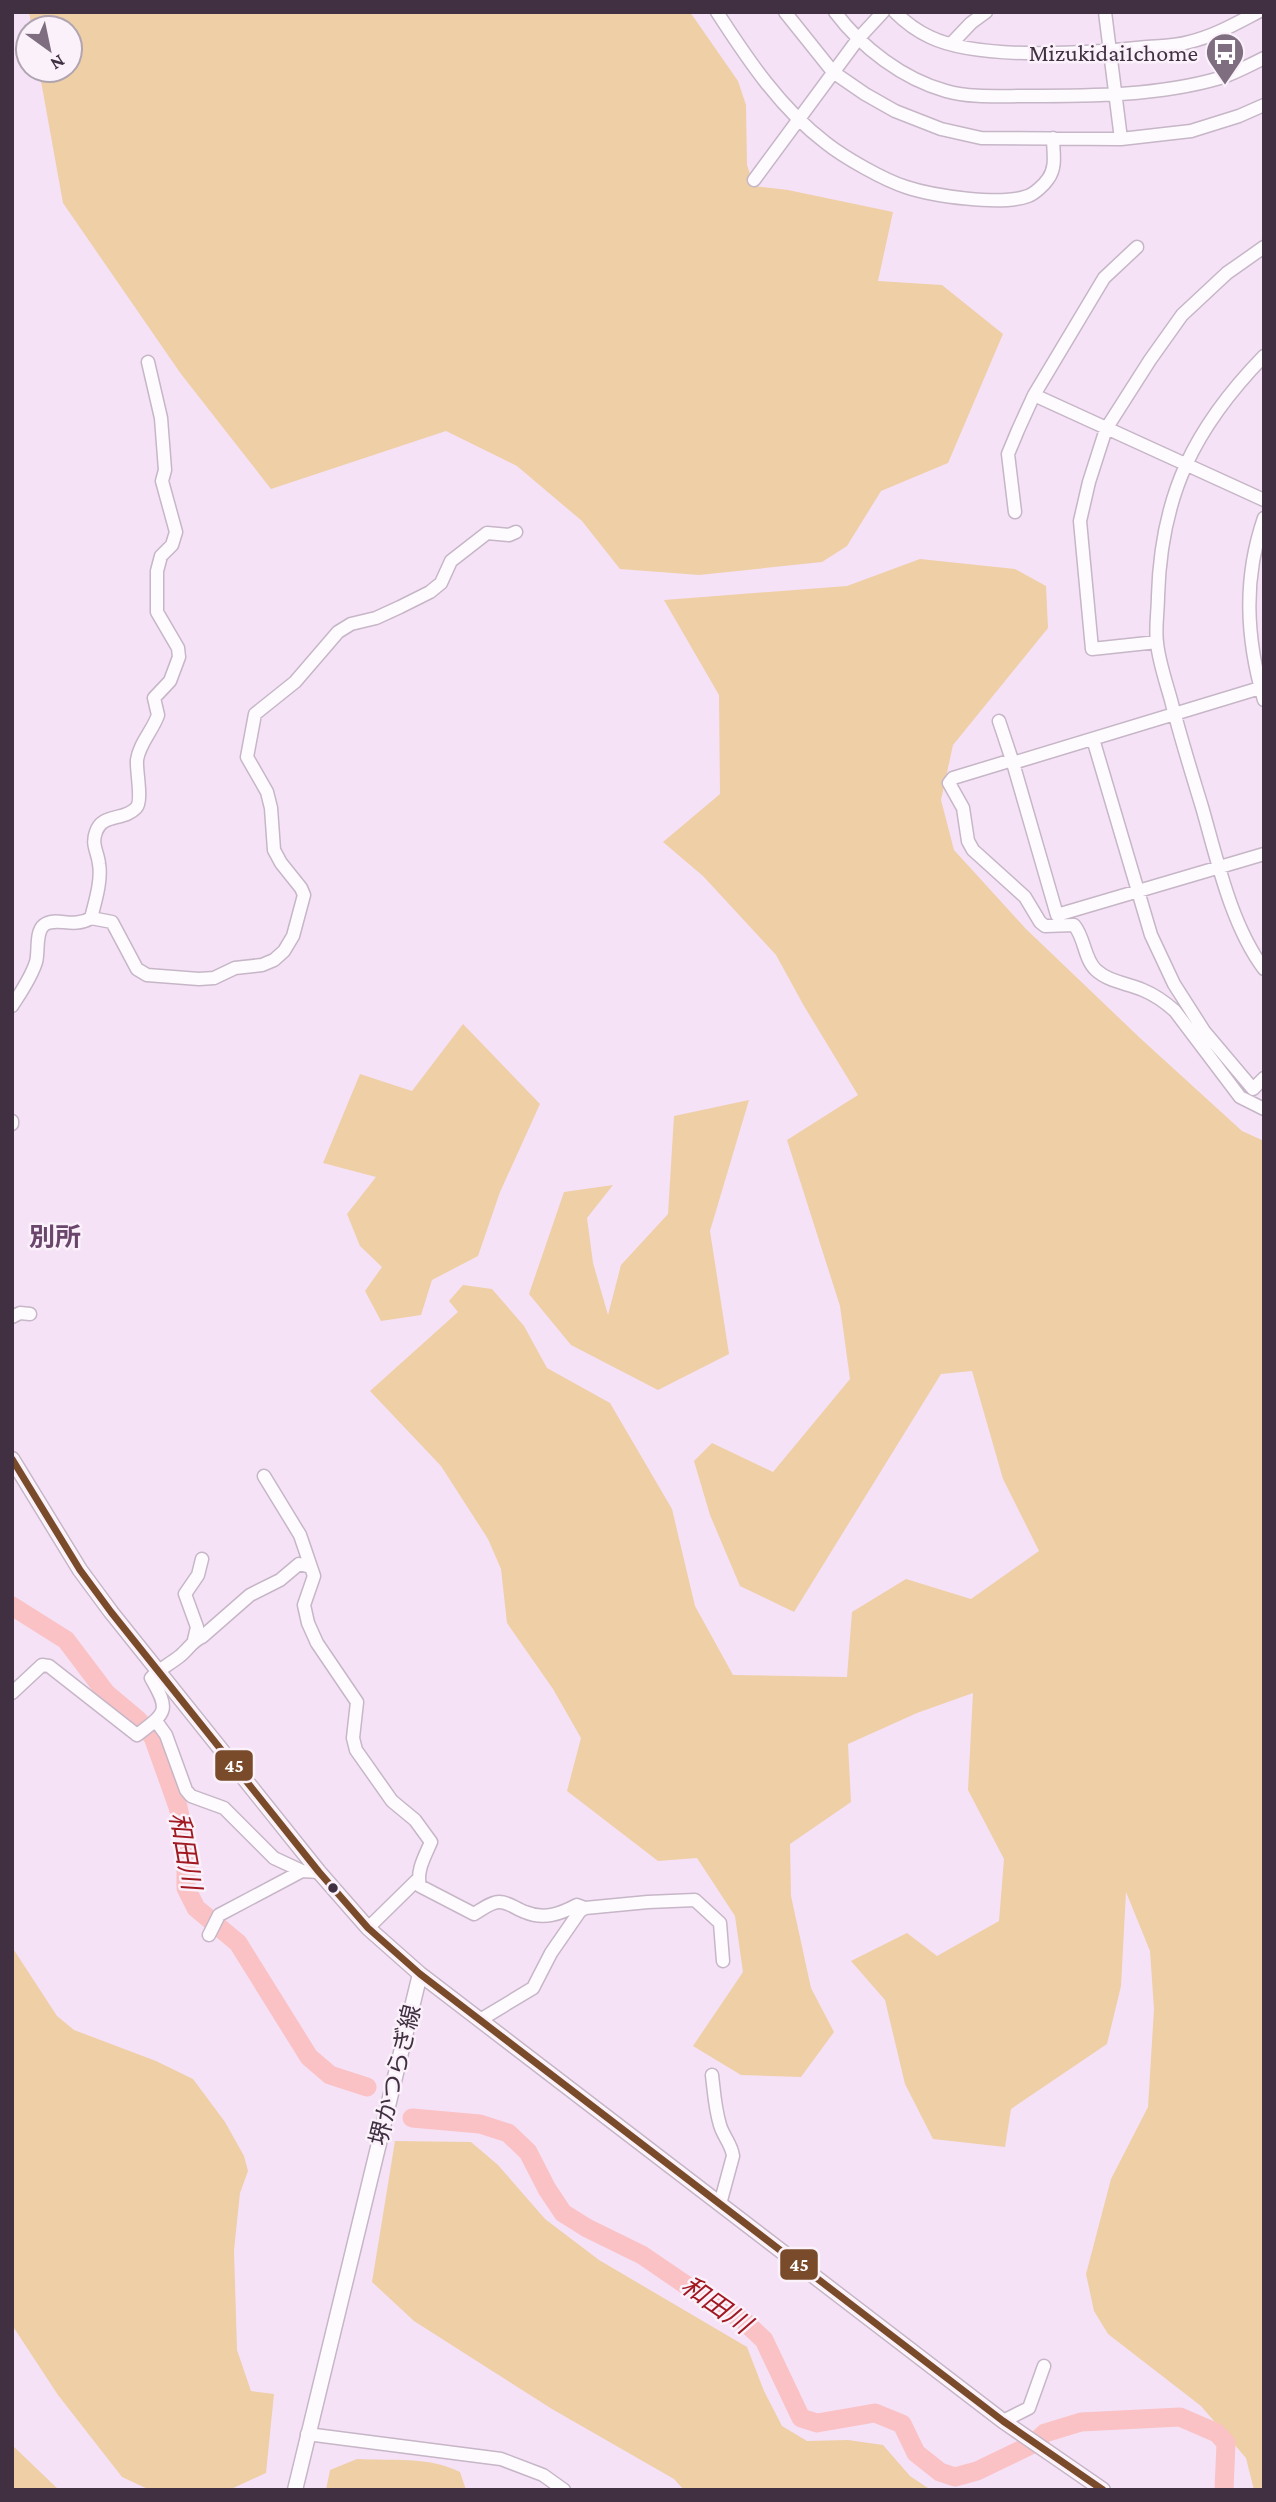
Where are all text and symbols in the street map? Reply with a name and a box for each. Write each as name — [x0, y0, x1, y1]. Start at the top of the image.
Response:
north arrow — [14, 14, 84, 84]
bus stop icon: Mizukidai1chome — [1204, 31, 1246, 86]
place label: Mizukidai1chome — [1029, 39, 1198, 66]
text: N — [47, 51, 69, 75]
district label: 別所 — [29, 1223, 81, 1252]
line badge: 45 — [214, 1749, 254, 1782]
text: 45 — [224, 1755, 244, 1776]
water label: 和田川 — [164, 1810, 207, 1895]
unlabelled marker — [326, 1881, 340, 1895]
street label: 堺かつらぎ線 — [364, 2002, 426, 2148]
line badge: 45 — [779, 2248, 819, 2281]
text: 45 — [789, 2254, 809, 2275]
water label: 和田川 — [676, 2271, 759, 2341]

